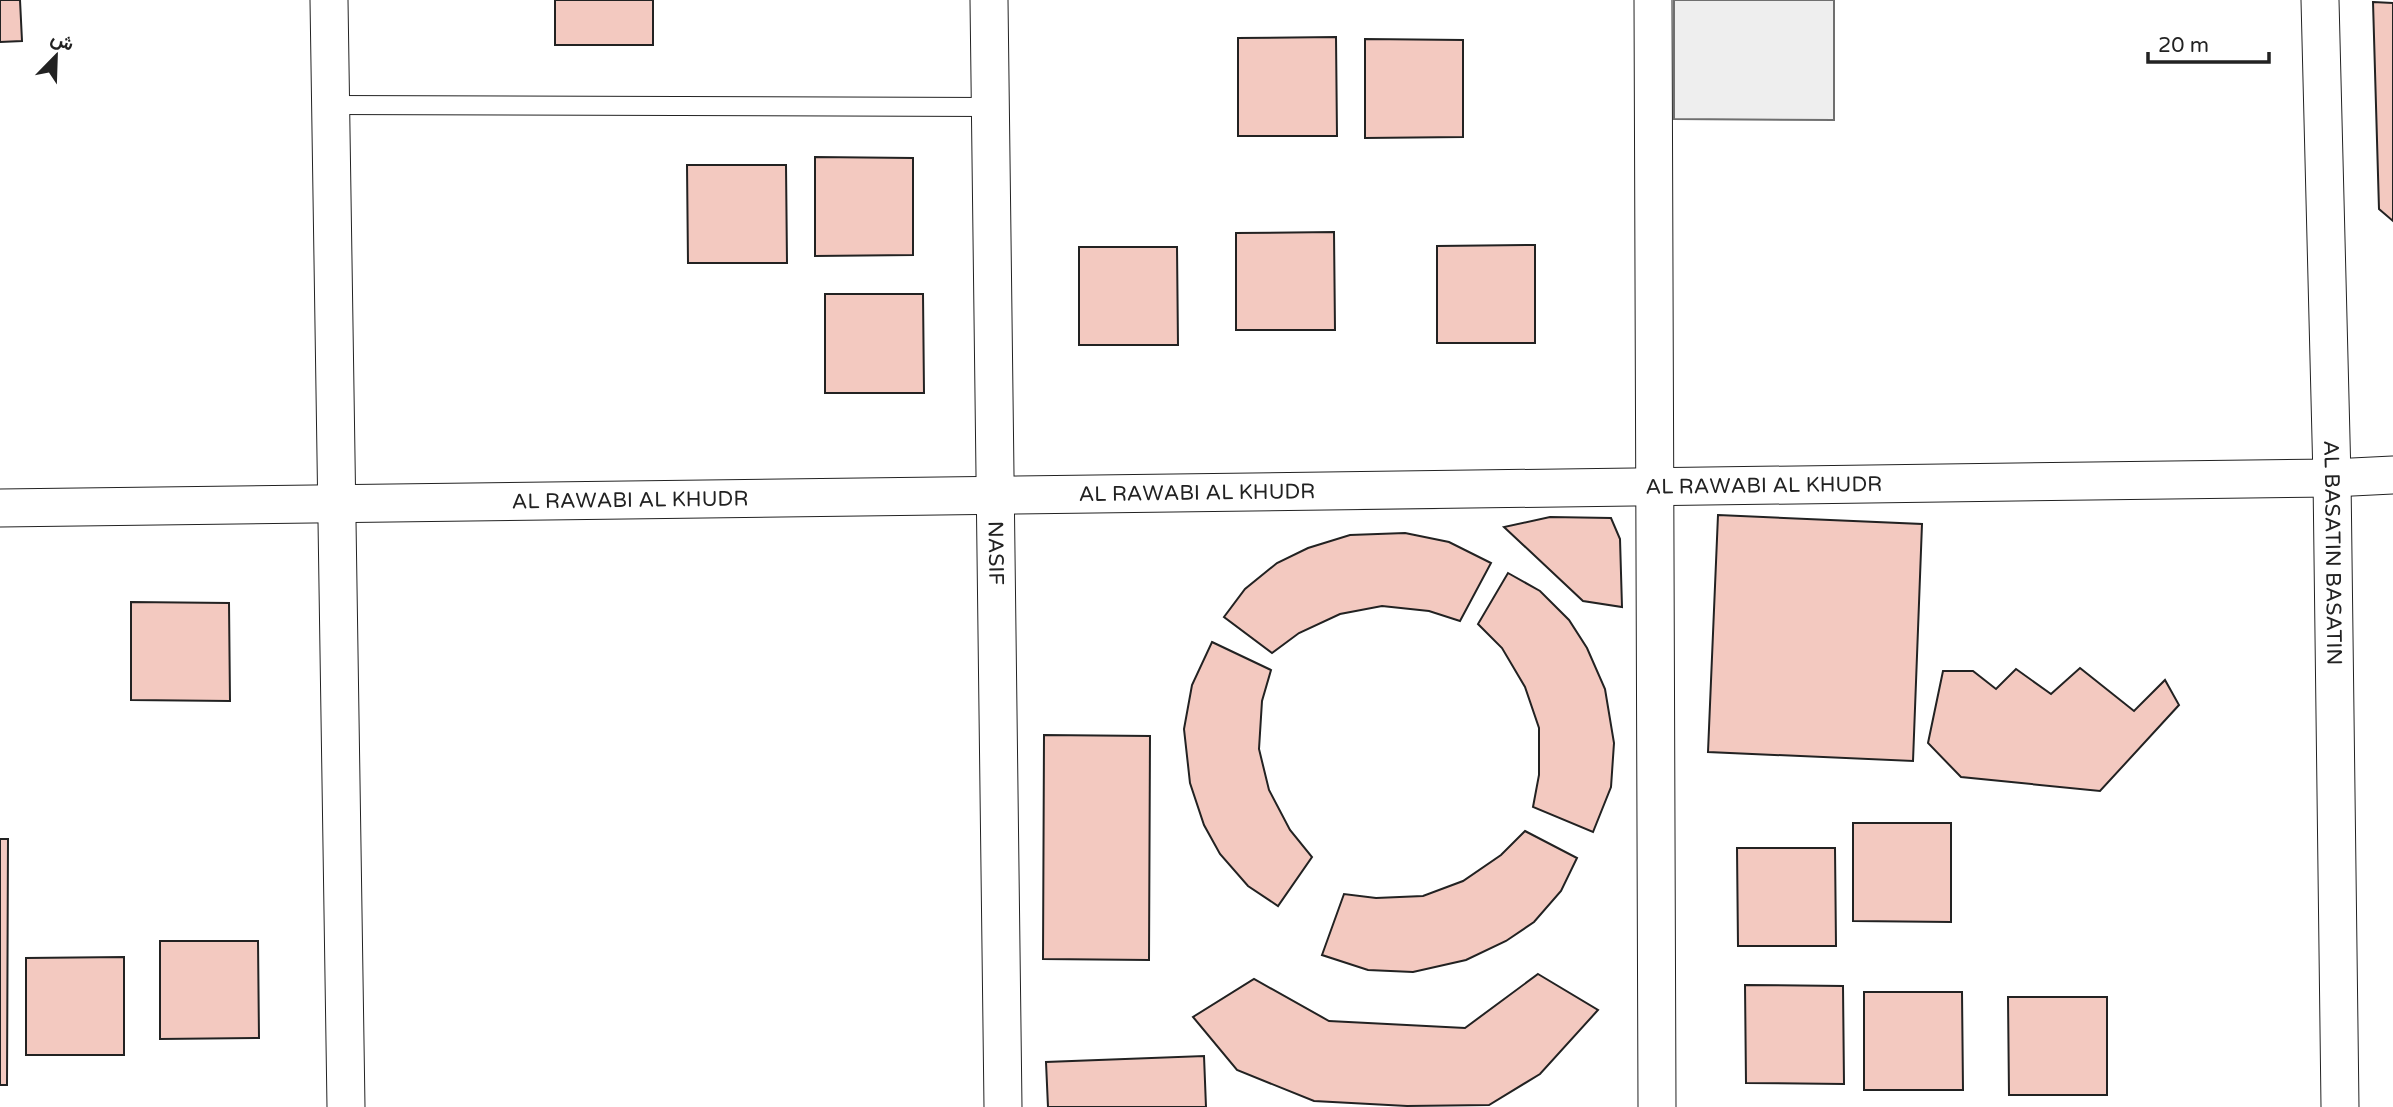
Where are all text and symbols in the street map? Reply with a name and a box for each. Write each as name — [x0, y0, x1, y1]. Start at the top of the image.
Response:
north arrow — [21, 21, 91, 91]
scale bar — [2148, 21, 2269, 65]
text: ش — [47, 27, 77, 56]
text: 20 m — [2158, 33, 2209, 58]
street label: AL BASATIN BASATIN — [2319, 440, 2347, 666]
street label: AL RAWABI AL KHUDR — [1645, 471, 1882, 499]
street label: AL RAWABI AL KHUDR — [1078, 479, 1315, 507]
street label: AL RAWABI AL KHUDR — [511, 486, 748, 514]
street label: NASIF — [983, 521, 1009, 585]

